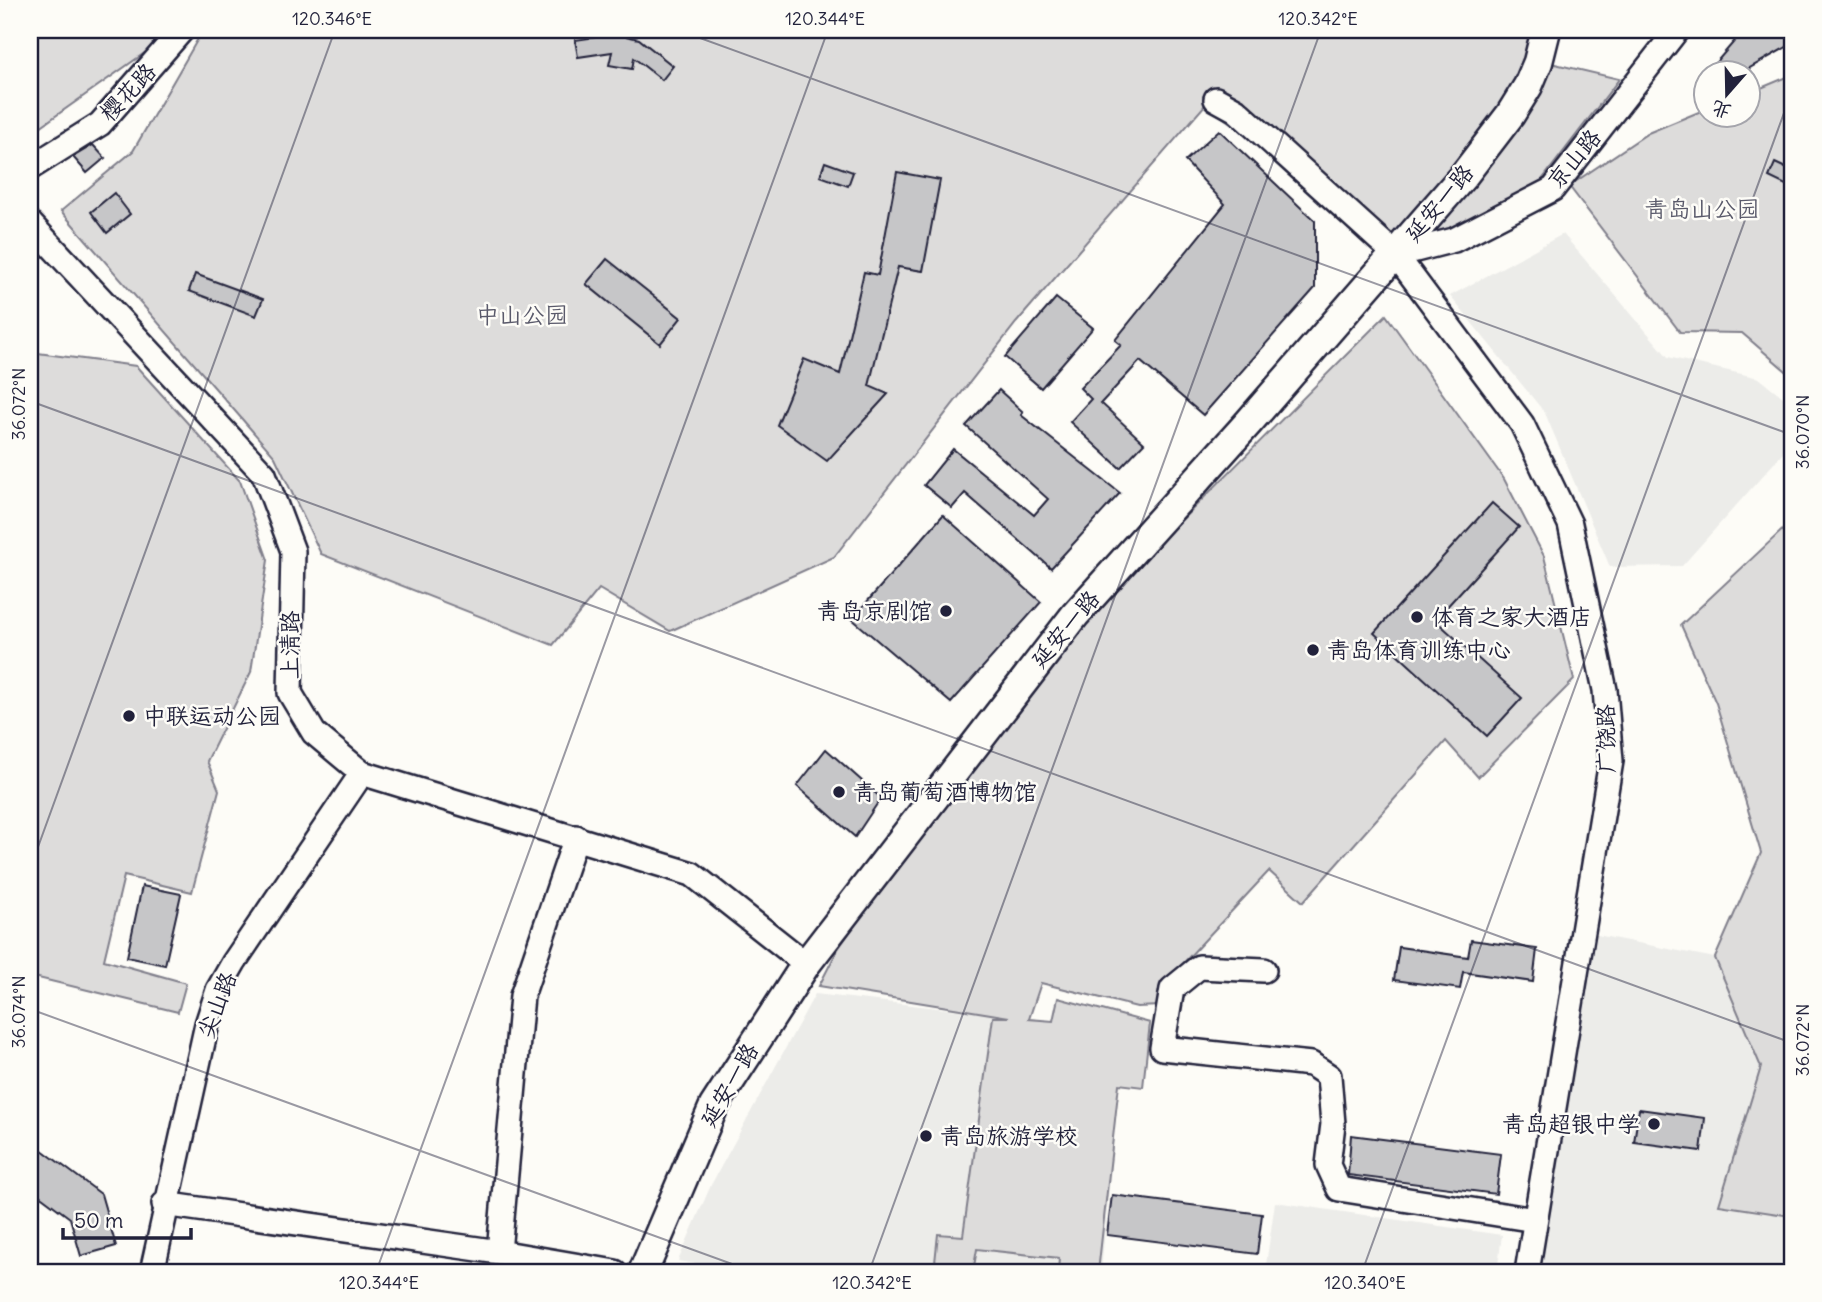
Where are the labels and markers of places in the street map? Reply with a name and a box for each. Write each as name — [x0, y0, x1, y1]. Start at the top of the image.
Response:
place label: 青岛京剧馆 — [817, 596, 932, 625]
place label: 体育之家大酒店 — [1431, 602, 1592, 631]
marker: 青岛京剧馆 — [938, 603, 954, 619]
marker: 体育之家大酒店 — [1409, 609, 1425, 625]
place label: 青岛体育训练中心 — [1327, 635, 1511, 664]
marker: 青岛体育训练中心 — [1305, 642, 1321, 658]
place label: 中联运动公园 — [143, 701, 281, 730]
marker: 中联运动公园 — [121, 708, 137, 724]
place label: 青岛葡萄酒博物馆 — [853, 777, 1037, 806]
marker: 青岛葡萄酒博物馆 — [831, 784, 847, 800]
place label: 青岛超银中学 — [1502, 1109, 1640, 1138]
marker: 青岛超银中学 — [1646, 1116, 1662, 1132]
place label: 青岛旅游学校 — [940, 1121, 1078, 1150]
marker: 青岛旅游学校 — [918, 1128, 934, 1144]

